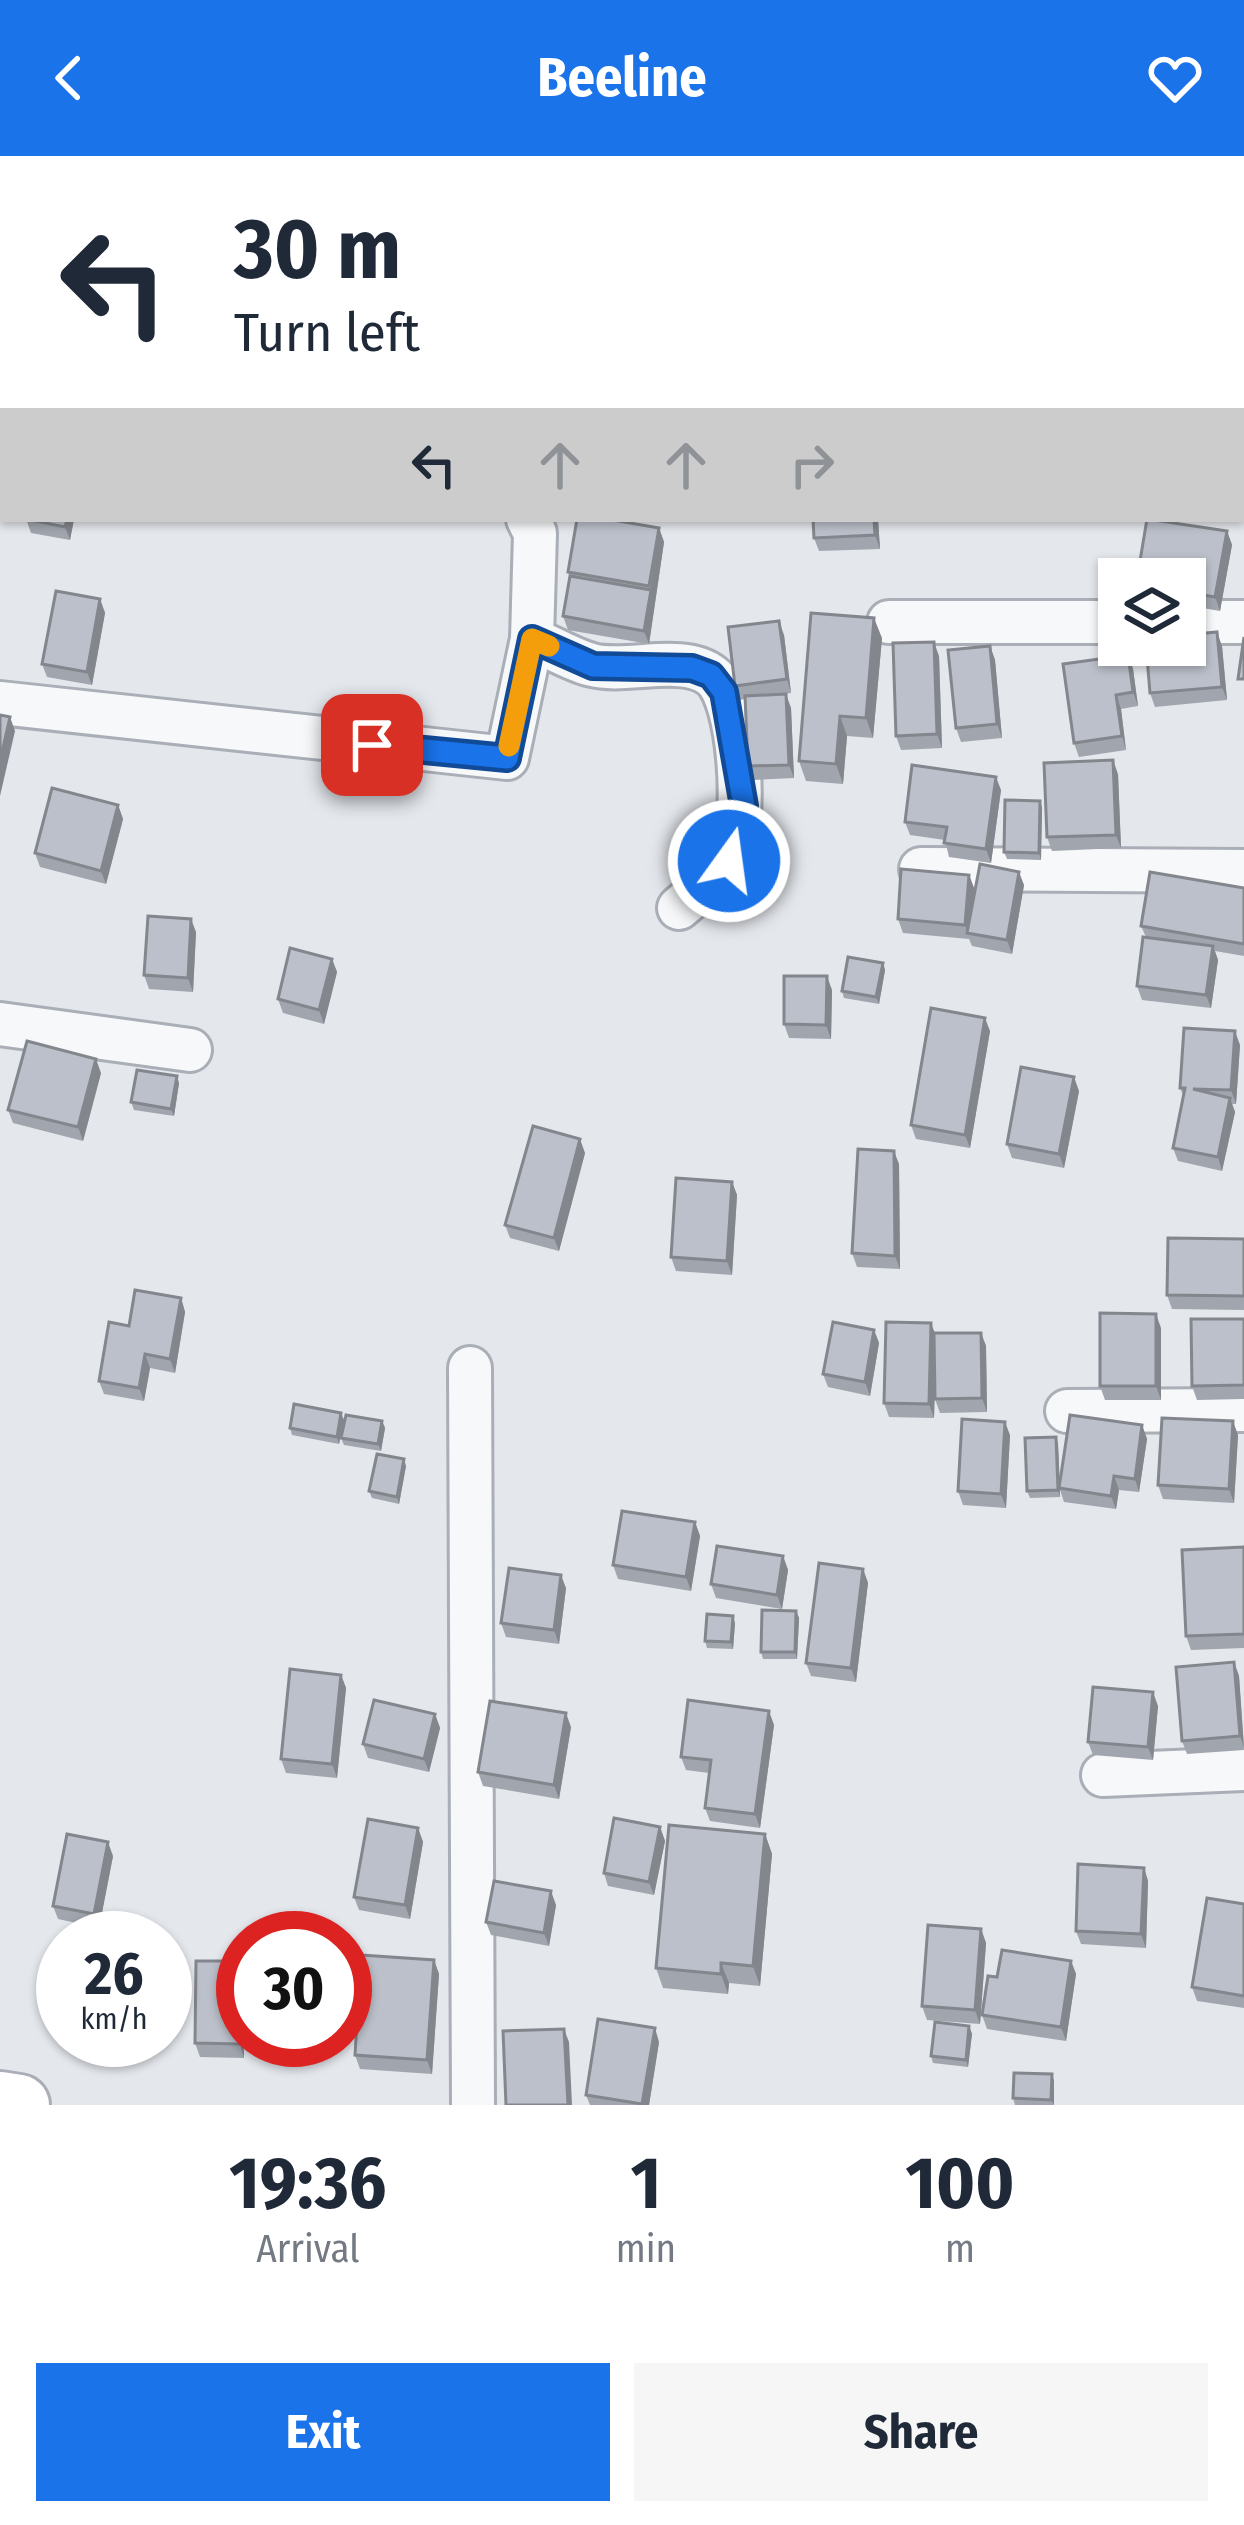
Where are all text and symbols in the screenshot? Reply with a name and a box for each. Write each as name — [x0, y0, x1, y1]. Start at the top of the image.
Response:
icon: back — [36, 45, 102, 111]
icon: heart — [1142, 45, 1208, 111]
text: Beeline — [537, 46, 707, 110]
text: 30 m — [234, 199, 401, 300]
icon: left — [36, 204, 192, 360]
text: Turn left — [234, 301, 420, 365]
icon: left — [401, 432, 467, 498]
icon: ahead — [527, 432, 593, 498]
icon: ahead — [653, 432, 719, 498]
icon: right — [779, 432, 845, 498]
map controls — [1098, 558, 1206, 666]
button: layers — [1098, 558, 1206, 666]
pin — [321, 694, 423, 796]
icon: arrive — [339, 712, 405, 778]
position arrow — [666, 798, 792, 924]
speed limit sign: 30 — [216, 1911, 372, 2067]
text: 26 — [84, 1938, 144, 2010]
text: km/h — [81, 2001, 147, 2037]
text: 19:36 — [229, 2141, 386, 2227]
text: 1 — [631, 2141, 661, 2227]
text: 100 — [906, 2141, 1015, 2227]
text: Arrival — [256, 2226, 360, 2272]
text: min — [616, 2226, 676, 2272]
text: m — [945, 2226, 975, 2272]
button: Exit — [36, 2363, 610, 2501]
button: Share — [634, 2363, 1208, 2501]

